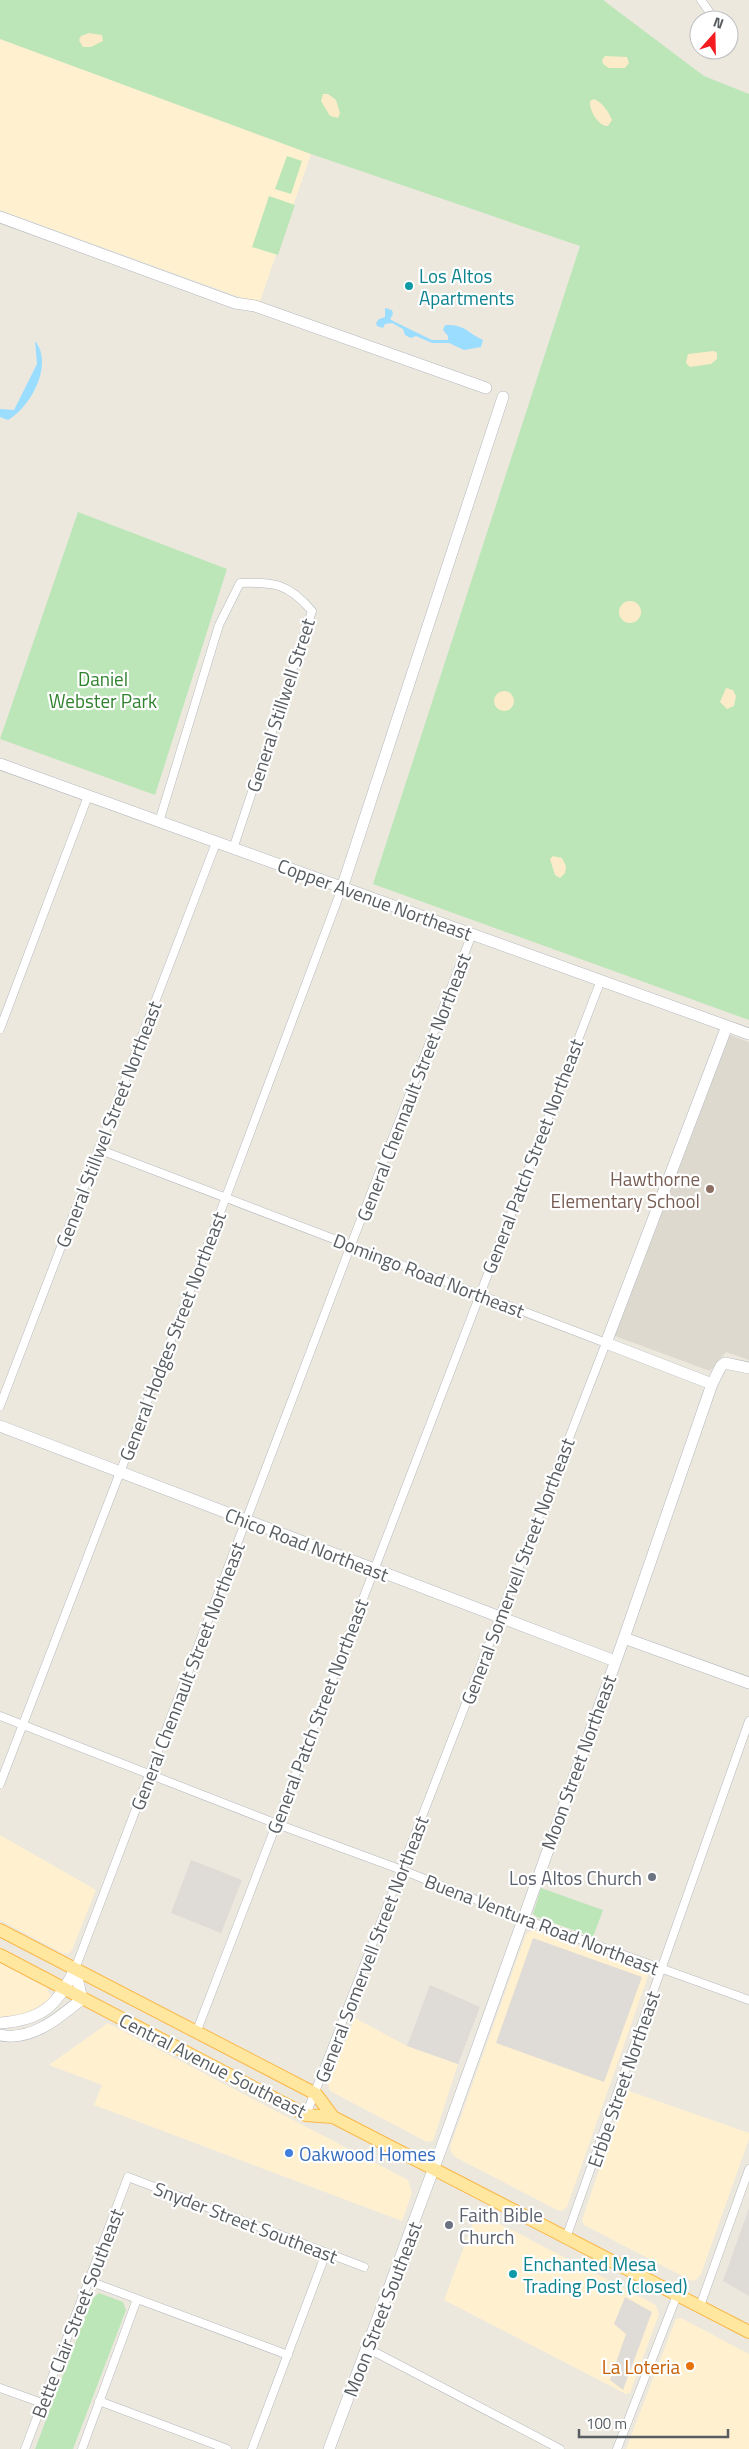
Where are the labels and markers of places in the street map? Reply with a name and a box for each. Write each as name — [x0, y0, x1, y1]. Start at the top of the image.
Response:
place label: Los Altos Apartments — [419, 261, 514, 312]
marker: Los Altos Apartments — [403, 280, 415, 292]
place label: Hawthorne Elementary School — [551, 1164, 700, 1215]
marker: Hawthorne Elementary School — [704, 1183, 716, 1195]
place label: Los Altos Church — [509, 1863, 642, 1892]
marker: Los Altos Church — [646, 1871, 658, 1883]
place label: Oakwood Homes — [299, 2139, 436, 2168]
marker: Oakwood Homes — [283, 2147, 295, 2159]
place label: Faith Bible Church — [459, 2200, 543, 2251]
marker: Faith Bible Church — [443, 2219, 455, 2231]
place label: Enchanted Mesa Trading Post (closed) — [523, 2249, 688, 2300]
marker: Enchanted Mesa Trading Post (closed) — [507, 2268, 519, 2280]
place label: La Loteria — [602, 2352, 680, 2381]
marker: La Loteria — [684, 2360, 696, 2372]

